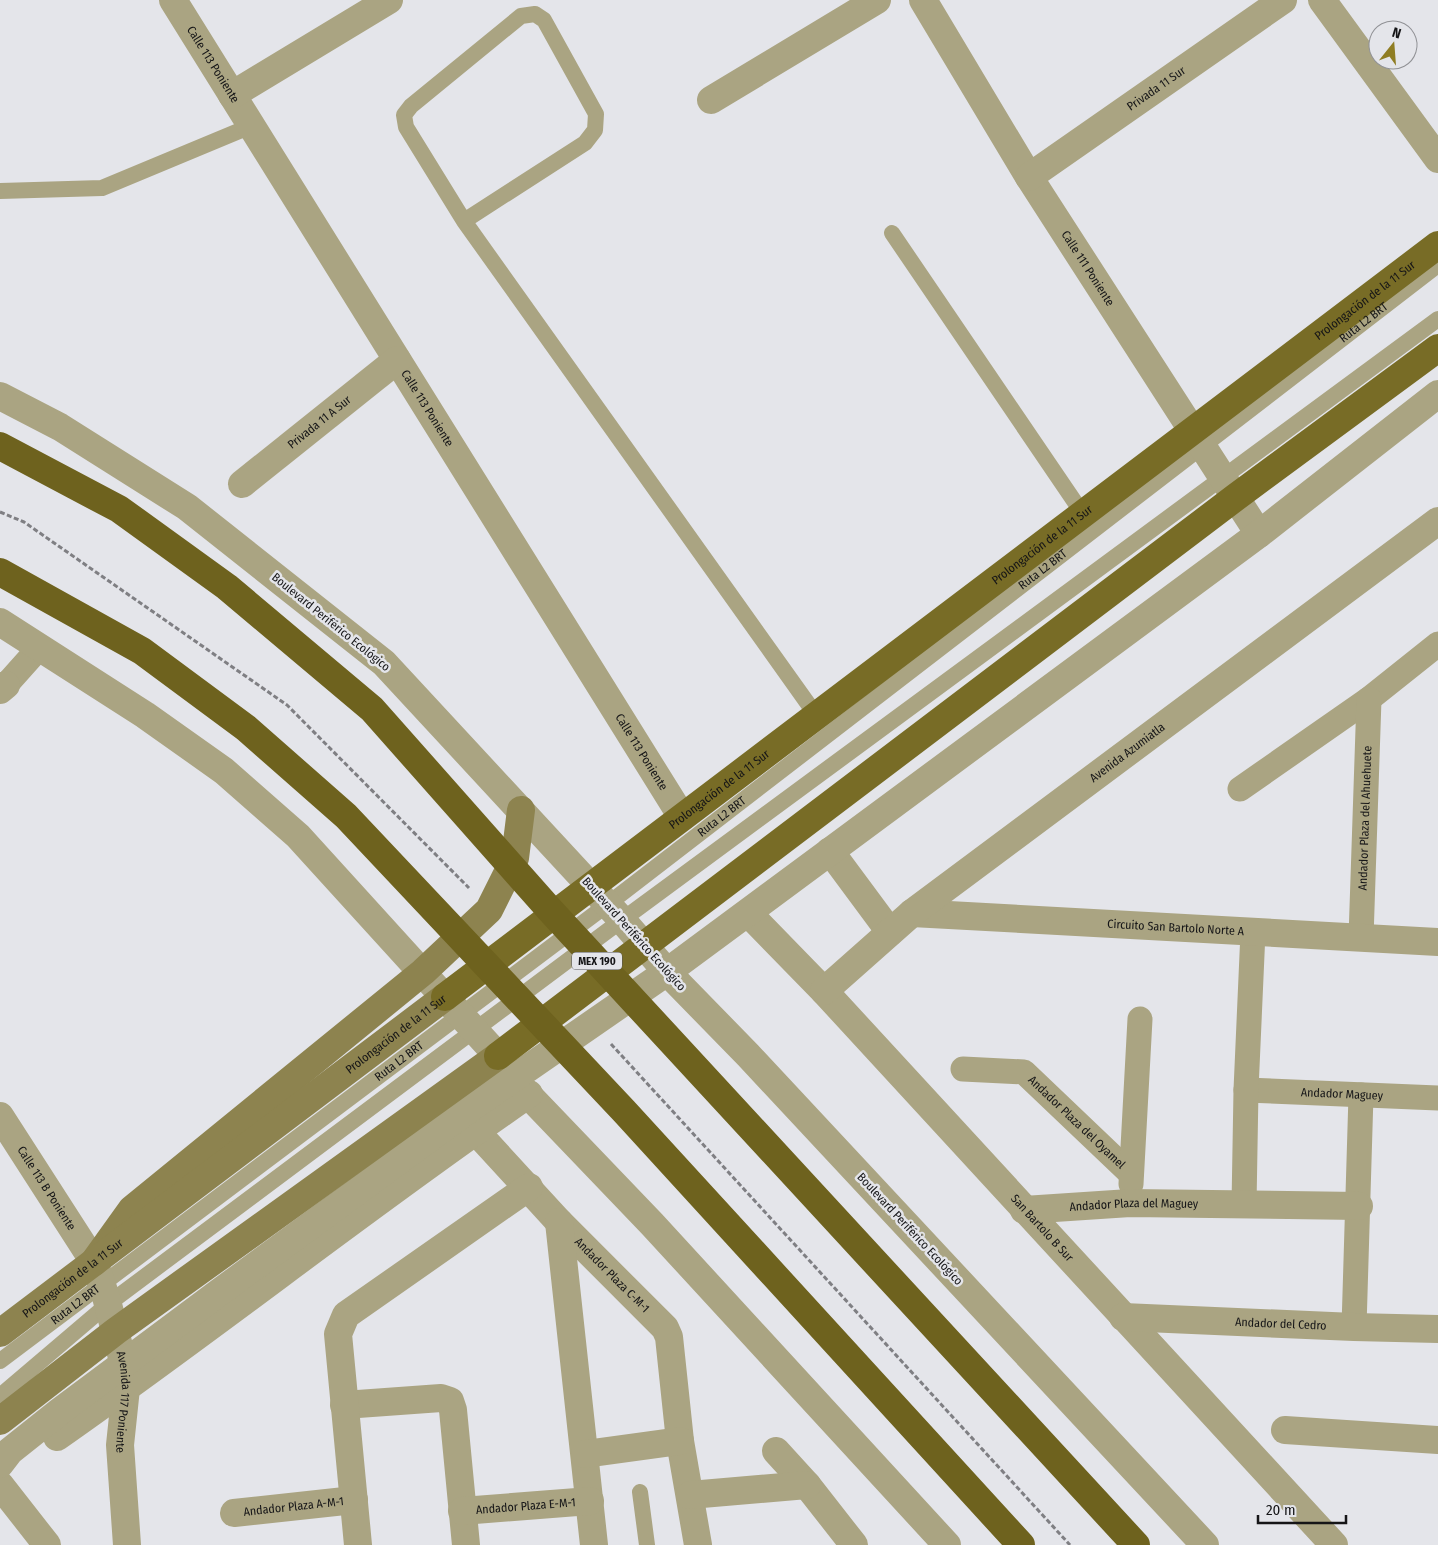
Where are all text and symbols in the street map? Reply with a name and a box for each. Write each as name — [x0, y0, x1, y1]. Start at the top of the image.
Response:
north arrow — [1368, 20, 1418, 70]
street label: Calle 113 Poniente — [184, 24, 242, 106]
text: N — [1390, 24, 1403, 42]
street label: Privada 11 Sur — [1124, 63, 1189, 114]
street label: Calle 111 Poniente — [1058, 228, 1117, 309]
street label: Prolongación de la 11 Sur — [1312, 257, 1419, 343]
street label: Ruta L2 BRT — [1337, 299, 1391, 345]
street label: Calle 113 Poniente — [398, 367, 457, 449]
street label: Privada 11 A Sur — [285, 392, 354, 452]
street label: Prolongación de la 11 Sur — [989, 502, 1096, 587]
street label: Ruta L2 BRT — [1016, 546, 1070, 592]
street label: Boulevard Periférico Ecológico — [269, 570, 393, 674]
street label: Calle 113 Poniente — [612, 711, 671, 793]
street label: Avenida Azumiatla — [1087, 720, 1168, 785]
street label: Andador Plaza del Ahuehuete — [1356, 745, 1374, 891]
street label: Prolongación de la 11 Sur — [666, 746, 773, 832]
street label: Ruta L2 BRT — [695, 793, 749, 840]
street label: Boulevard Periférico Ecológico — [579, 874, 689, 994]
street label: Circuito San Bartolo Norte A — [1107, 917, 1245, 938]
road number: MEX 190 — [572, 952, 622, 969]
street label: Prolongación de la 11 Sur — [343, 991, 450, 1077]
street label: Ruta L2 BRT — [372, 1038, 426, 1084]
street label: Andador Plaza del Oyamel — [1025, 1073, 1128, 1172]
street label: Andador Maguey — [1301, 1085, 1384, 1103]
street label: Calle 113 B Poniente — [14, 1144, 79, 1233]
street label: Boulevard Periférico Ecológico — [854, 1170, 966, 1288]
street label: San Bartolo B Sur — [1008, 1192, 1077, 1265]
street label: Andador Plaza del Maguey — [1069, 1196, 1199, 1214]
street label: Prolongación de la 11 Sur — [20, 1235, 126, 1321]
street label: Andador Plaza C-M-1 — [572, 1235, 652, 1315]
street label: Ruta L2 BRT — [48, 1281, 103, 1327]
street label: Andador del Cedro — [1235, 1315, 1327, 1333]
street label: Avenida 117 Poniente — [113, 1349, 133, 1453]
scale bar — [1258, 1492, 1346, 1524]
street label: Andador Plaza A-M-1 — [243, 1494, 344, 1519]
street label: Andador Plaza E-M-1 — [475, 1495, 576, 1517]
text: 20 m — [1266, 1501, 1296, 1519]

